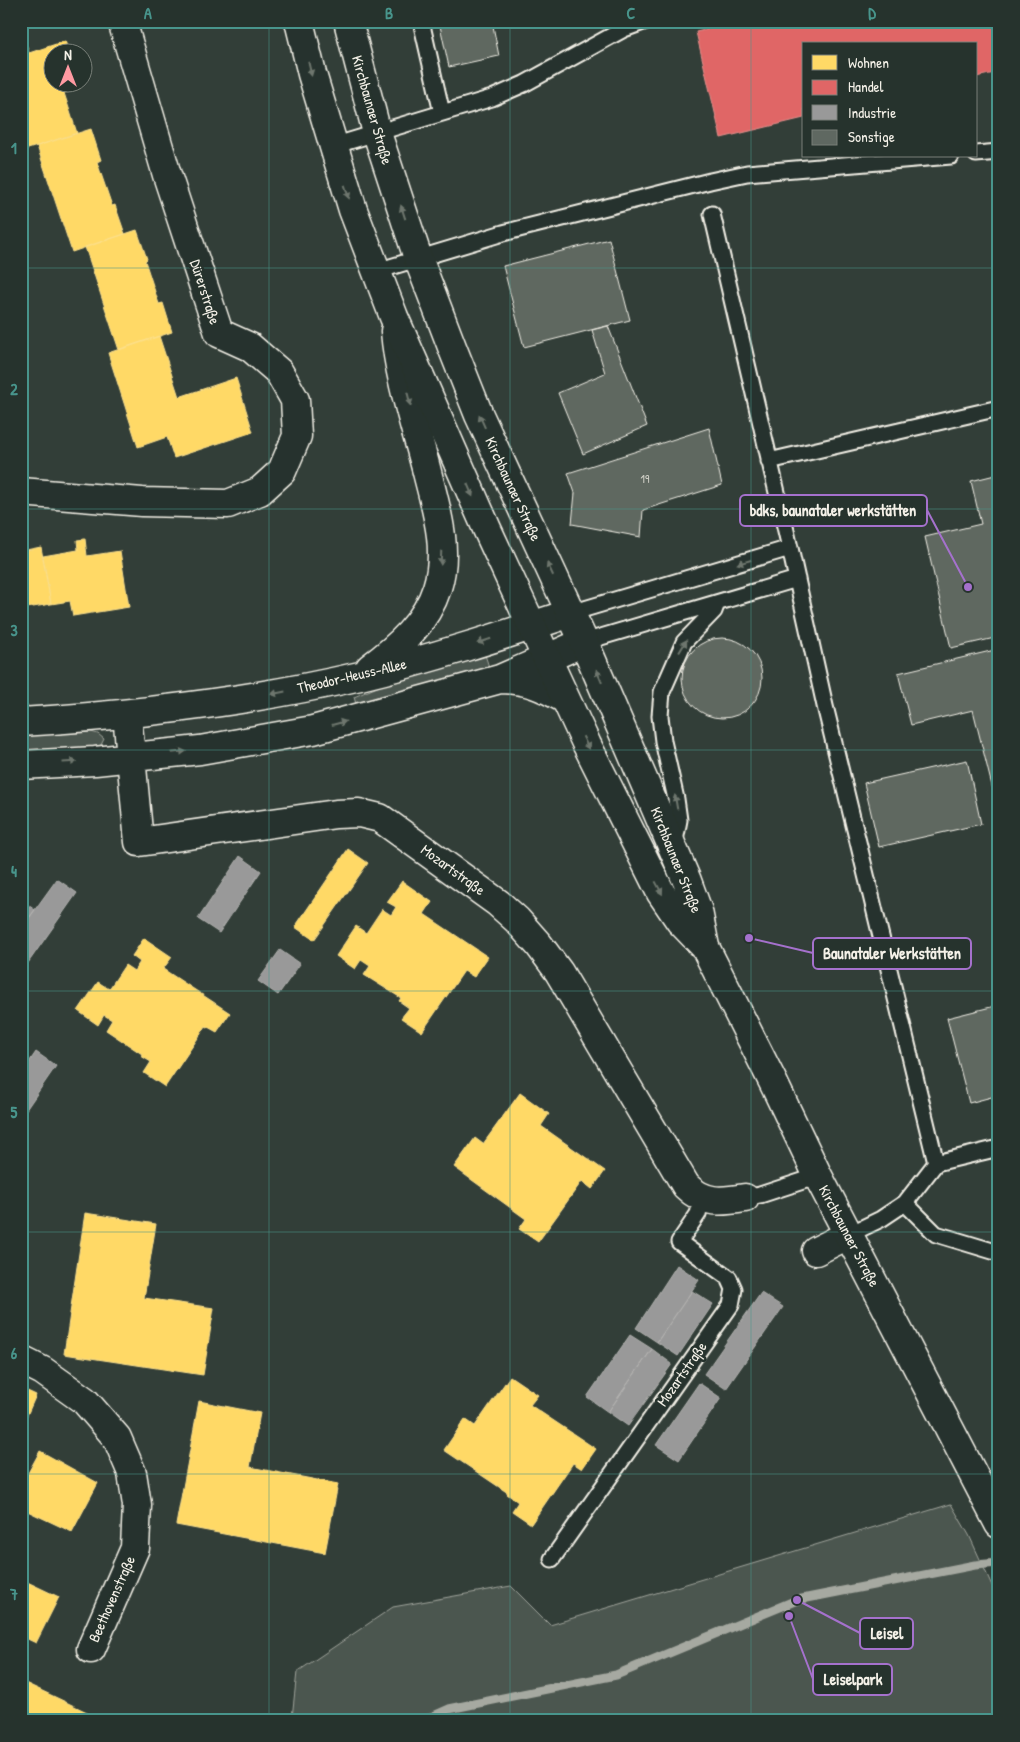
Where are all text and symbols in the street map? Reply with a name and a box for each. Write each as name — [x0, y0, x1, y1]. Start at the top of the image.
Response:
text: A — [144, 2, 152, 24]
text: B — [385, 2, 393, 24]
text: C — [627, 2, 636, 24]
text: D — [868, 2, 876, 24]
north arrow — [42, 42, 92, 92]
legend — [802, 42, 978, 158]
text: N — [64, 45, 72, 64]
text: Wohnen — [848, 52, 889, 73]
street label: Kirchbaunaer Straße — [347, 53, 398, 167]
one-way arrow — [306, 61, 314, 76]
text: Handel — [848, 76, 884, 97]
text: Industrie — [848, 102, 896, 123]
text: Sonstige — [848, 126, 895, 147]
text: 1 — [11, 137, 17, 159]
one-way arrow — [344, 185, 352, 200]
one-way arrow — [399, 204, 406, 219]
street label: Dürerstraße — [185, 257, 226, 327]
text: 2 — [10, 378, 18, 400]
one-way arrow — [405, 392, 413, 407]
one-way arrow — [478, 414, 486, 428]
street label: Kirchbaunaer Straße — [480, 433, 547, 544]
house number: 19 — [641, 470, 650, 487]
one-way arrow — [466, 483, 474, 497]
callout: bdks, baunataler werkstätten — [740, 495, 927, 526]
text: bdks, baunataler werkstätten — [750, 499, 916, 521]
one-way arrow — [437, 550, 445, 566]
one-way arrow — [736, 558, 751, 566]
one-way arrow — [546, 562, 554, 576]
text: 3 — [10, 619, 18, 641]
one-way arrow — [477, 638, 492, 646]
one-way arrow — [679, 639, 688, 652]
street label: Theodor-Heuss-Allee — [295, 653, 409, 698]
one-way arrow — [594, 669, 602, 683]
one-way arrow — [270, 689, 285, 697]
one-way arrow — [332, 718, 347, 726]
one-way arrow — [582, 736, 590, 750]
one-way arrow — [172, 748, 188, 756]
one-way arrow — [62, 758, 78, 766]
one-way arrow — [672, 793, 680, 809]
street label: Kirchbaunaer Straße — [646, 804, 707, 916]
street label: Mozartstraße — [417, 839, 490, 900]
text: 4 — [11, 860, 17, 882]
one-way arrow — [655, 882, 664, 895]
callout: Baunataler Werkstätten — [813, 938, 971, 969]
text: Baunataler Werkstätten — [823, 942, 961, 964]
text: 5 — [11, 1101, 18, 1123]
street label: Kirchbaunaer Straße — [814, 1181, 885, 1290]
street label: Mozartstraße — [652, 1337, 712, 1410]
text: 6 — [11, 1342, 18, 1364]
street label: Beethovenstraße — [83, 1552, 140, 1645]
text: 7 — [9, 1583, 18, 1605]
callout: Leisel — [860, 1618, 913, 1649]
text: Leisel — [871, 1622, 904, 1644]
callout: Leiselpark — [813, 1664, 892, 1695]
text: Leiselpark — [824, 1668, 883, 1691]

